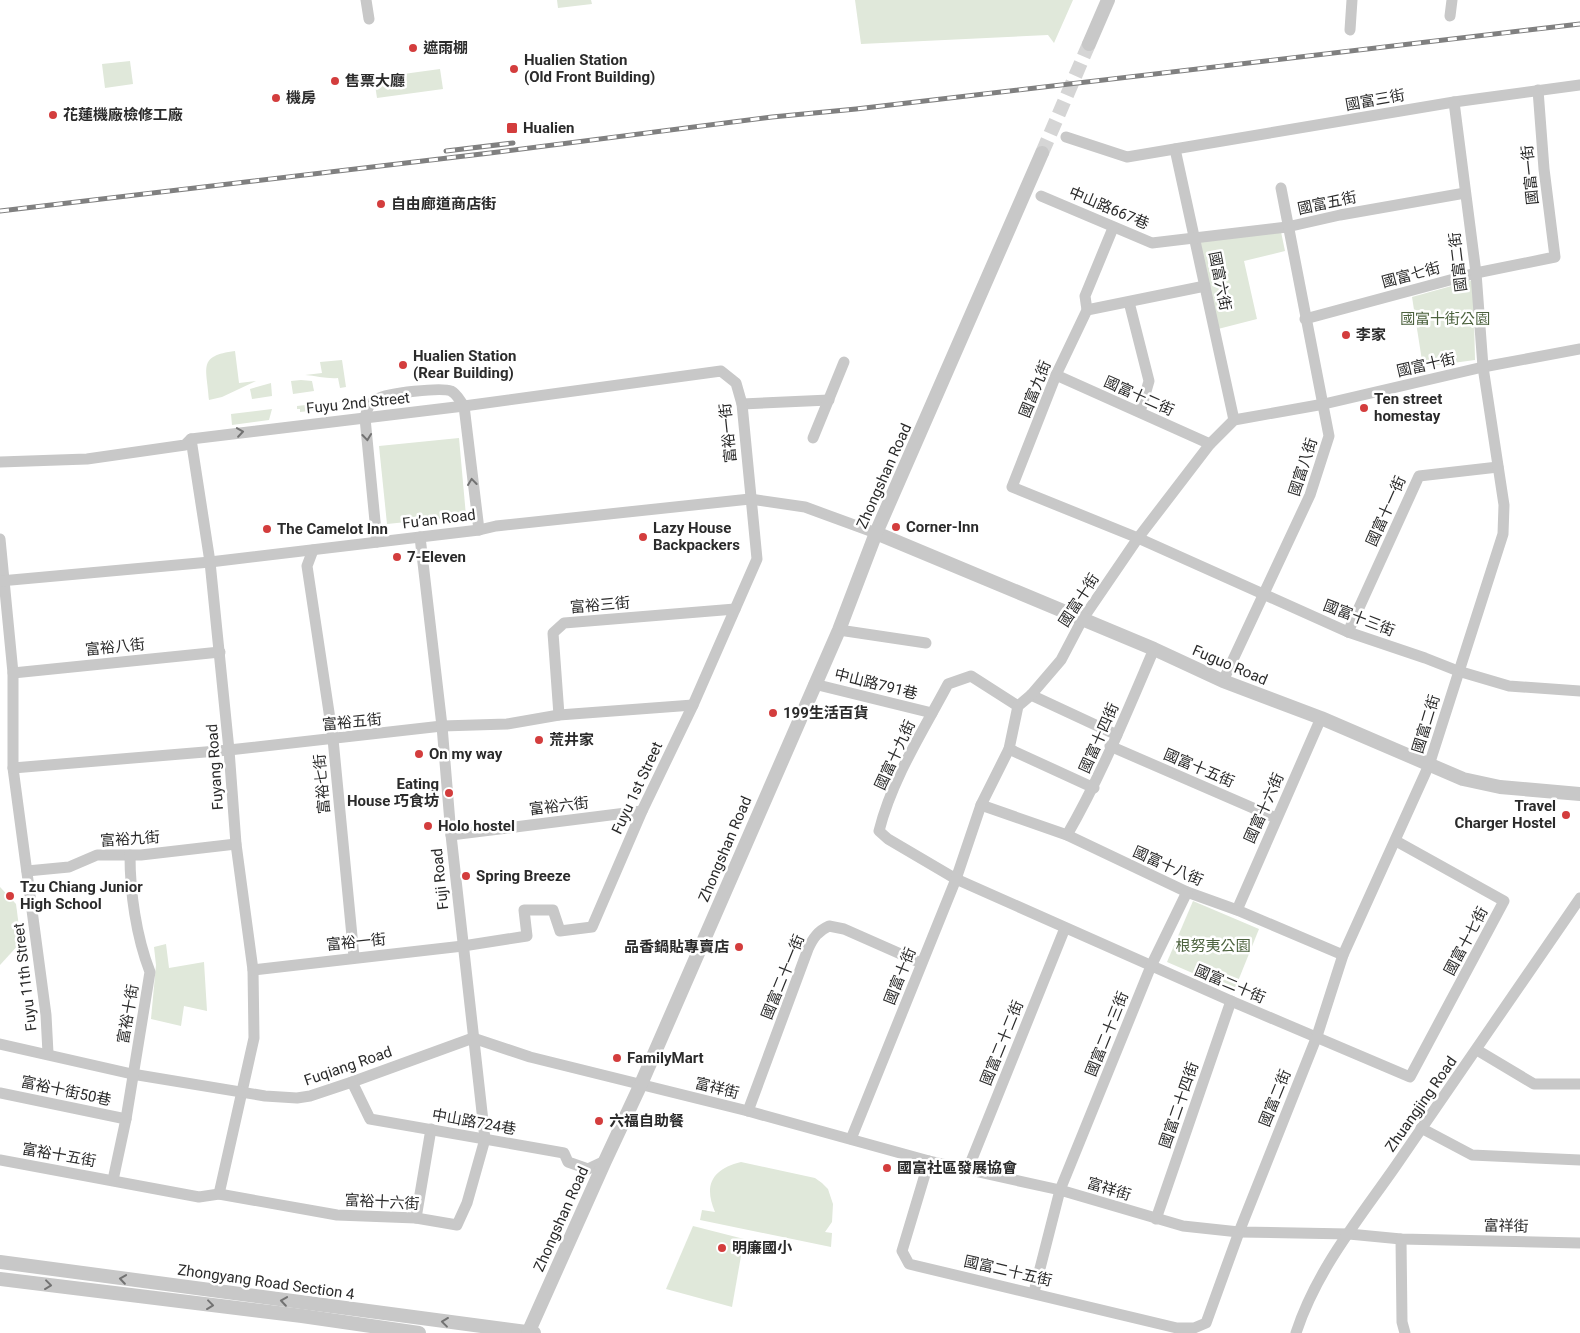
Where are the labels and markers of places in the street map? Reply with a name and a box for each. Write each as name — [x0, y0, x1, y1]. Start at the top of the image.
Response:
place label: 遮雨棚 — [423, 39, 468, 57]
marker: 遮雨棚 — [407, 42, 419, 54]
place label: Hualien Station (Old Front Building) — [524, 51, 655, 86]
marker: Hualien Station (Old Front Building) — [508, 63, 520, 75]
place label: 售票大廳 — [345, 72, 405, 90]
marker: 售票大廳 — [329, 75, 341, 87]
place label: 機房 — [286, 89, 316, 107]
marker: 機房 — [270, 92, 282, 104]
place label: 花蓮機廠檢修工廠 — [63, 106, 183, 124]
marker: 花蓮機廠檢修工廠 — [47, 109, 59, 121]
place label: Hualien — [523, 119, 574, 137]
marker: Hualien — [505, 121, 519, 135]
place label: 自由廊道商店街 — [391, 195, 496, 213]
marker: 自由廊道商店街 — [375, 198, 387, 210]
place label: 李家 — [1356, 326, 1386, 344]
marker: 李家 — [1340, 329, 1352, 341]
place label: Hualien Station (Rear Building) — [413, 347, 516, 382]
marker: Hualien Station (Rear Building) — [397, 359, 409, 371]
place label: Ten street homestay — [1374, 390, 1442, 425]
marker: Ten street homestay — [1358, 402, 1370, 414]
place label: Corner-Inn — [906, 518, 979, 536]
place label: Lazy House Backpackers — [653, 519, 740, 554]
place label: The Camelot Inn — [277, 520, 388, 538]
marker: Corner-Inn — [890, 521, 902, 533]
marker: The Camelot Inn — [261, 523, 273, 535]
marker: Lazy House Backpackers — [637, 531, 649, 543]
place label: 7-Eleven — [407, 548, 466, 566]
marker: 7-Eleven — [391, 551, 403, 563]
place label: 199生活百貨 — [783, 704, 869, 722]
marker: 199生活百貨 — [767, 707, 779, 719]
place label: 荒井家 — [549, 731, 594, 749]
marker: 荒井家 — [533, 734, 545, 746]
place label: On my way — [429, 745, 503, 763]
marker: On my way — [413, 748, 425, 760]
place label: Eating House 巧食坊 — [347, 775, 439, 810]
marker: Eating House 巧食坊 — [443, 787, 455, 799]
place label: Travel Charger Hostel — [1455, 797, 1556, 832]
marker: Travel Charger Hostel — [1560, 809, 1572, 821]
place label: Holo hostel — [438, 817, 515, 835]
marker: Holo hostel — [422, 820, 434, 832]
place label: Spring Breeze — [476, 867, 571, 885]
marker: Spring Breeze — [460, 870, 472, 882]
place label: Tzu Chiang Junior High School — [20, 878, 143, 913]
marker: Tzu Chiang Junior High School — [4, 890, 16, 902]
place label: 品香鍋貼專賣店 — [624, 938, 729, 956]
marker: 品香鍋貼專賣店 — [733, 941, 745, 953]
place label: FamilyMart — [627, 1049, 704, 1067]
marker: FamilyMart — [611, 1052, 623, 1064]
place label: 六福自助餐 — [609, 1112, 684, 1130]
marker: 六福自助餐 — [593, 1115, 605, 1127]
place label: 國富社區發展協會 — [897, 1159, 1017, 1177]
marker: 國富社區發展協會 — [881, 1162, 893, 1174]
place label: 明廉國小 — [732, 1239, 793, 1257]
marker: 明廉國小 — [716, 1242, 728, 1254]

